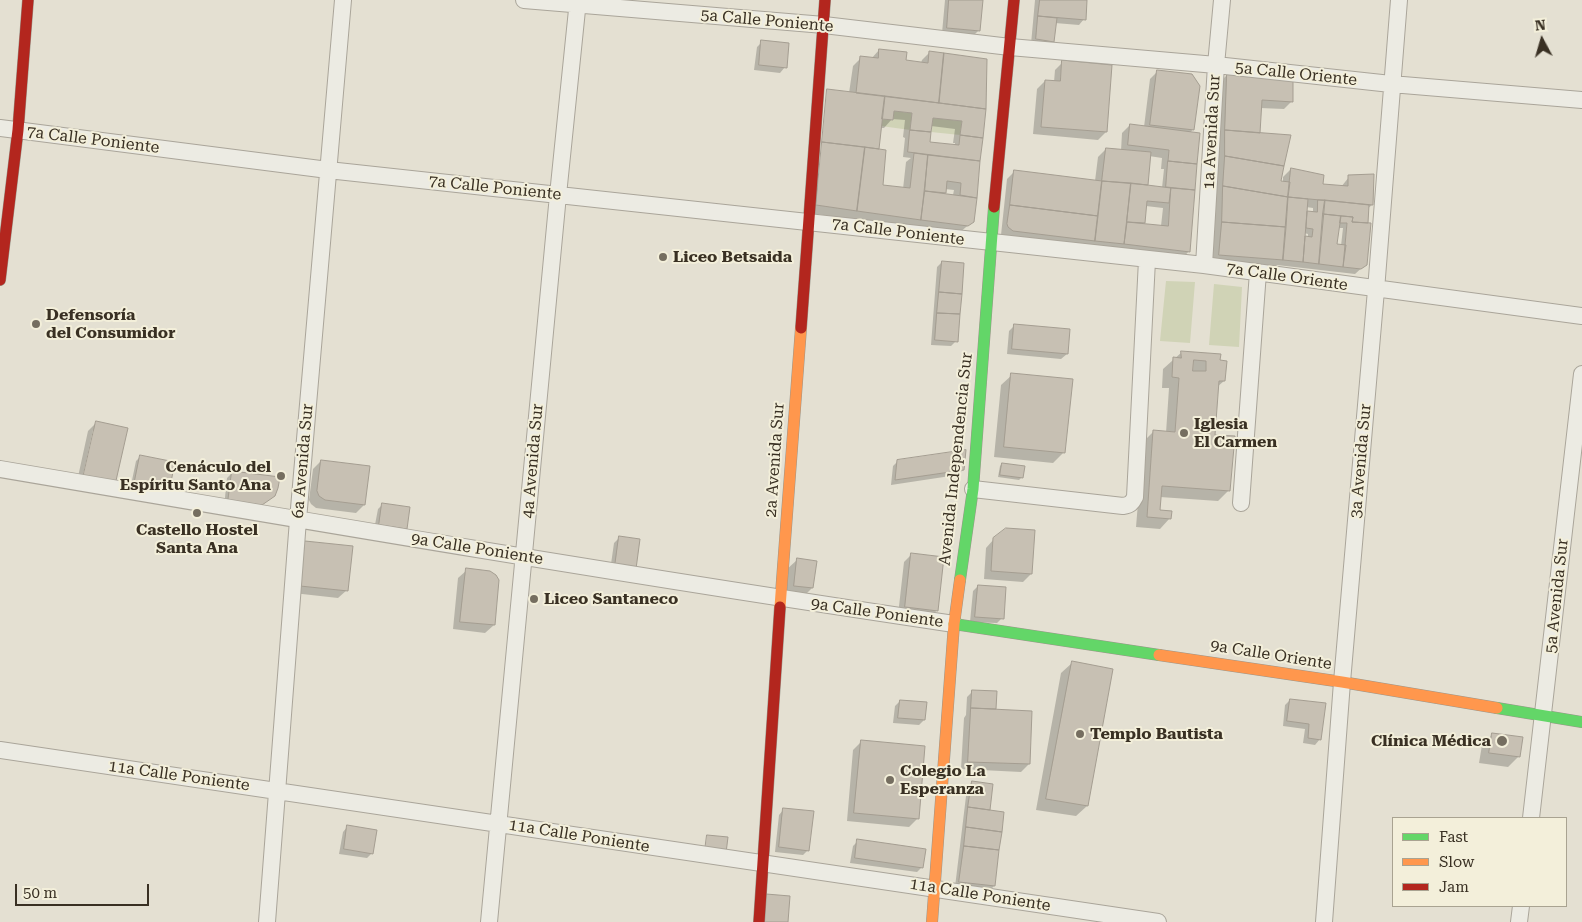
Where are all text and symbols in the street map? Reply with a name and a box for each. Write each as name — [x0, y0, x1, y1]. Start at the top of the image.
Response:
street label: 5a Calle Poniente — [700, 6, 834, 36]
north arrow — [1517, 15, 1567, 65]
text: N — [1534, 17, 1547, 34]
street label: 5a Calle Oriente — [1234, 58, 1358, 90]
street label: 1a Avenida Sur — [1199, 74, 1225, 190]
street label: 7a Calle Poniente — [26, 122, 160, 158]
street label: 7a Calle Poniente — [428, 171, 562, 205]
street label: 7a Calle Poniente — [831, 214, 965, 250]
place label: Liceo Betsaida — [673, 247, 792, 267]
marker: Liceo Betsaida — [657, 251, 669, 263]
street label: 7a Calle Oriente — [1225, 259, 1349, 295]
place label: Defensoría del Consumidor — [46, 305, 175, 343]
marker: Defensoría del Consumidor — [30, 318, 42, 330]
street label: Avenida Independencia Sur — [935, 351, 977, 567]
street label: 2a Avenida Sur — [761, 402, 789, 518]
street label: 6a Avenida Sur — [288, 403, 318, 519]
street label: 4a Avenida Sur — [518, 403, 548, 519]
street label: 3a Avenida Sur — [1346, 403, 1376, 519]
place label: Iglesia El Carmen — [1194, 414, 1277, 452]
marker: Iglesia El Carmen — [1178, 427, 1190, 439]
place label: Cenáculo del Espíritu Santo Ana — [120, 457, 271, 495]
marker: Cenáculo del Espíritu Santo Ana — [275, 470, 287, 482]
marker: Castello Hostel Santa Ana — [191, 507, 203, 519]
place label: Castello Hostel Santa Ana — [136, 520, 258, 558]
street label: 9a Calle Poniente — [410, 529, 544, 569]
street label: 5a Avenida Sur — [1541, 538, 1573, 654]
place label: Liceo Santaneco — [544, 589, 678, 609]
marker: Liceo Santaneco — [528, 593, 540, 605]
street label: 9a Calle Poniente — [810, 594, 944, 632]
street label: 9a Calle Oriente — [1209, 636, 1333, 674]
place label: Templo Bautista — [1090, 724, 1223, 744]
marker: Templo Bautista — [1074, 728, 1086, 740]
place label: Clínica Médica — [1371, 731, 1491, 751]
marker: Clínica Médica — [1495, 734, 1509, 748]
street label: 11a Calle Poniente — [107, 757, 251, 795]
place label: Colegio La Esperanza — [900, 761, 986, 799]
marker: Colegio La Esperanza — [884, 774, 896, 786]
street label: 11a Calle Poniente — [507, 815, 651, 857]
legend — [1392, 817, 1567, 907]
text: Fast — [1439, 828, 1468, 846]
text: Slow — [1439, 853, 1474, 871]
scale bar — [18, 874, 151, 906]
street label: 11a Calle Poniente — [908, 874, 1052, 916]
text: Jam — [1439, 878, 1469, 896]
text: 50 m — [23, 884, 57, 902]

